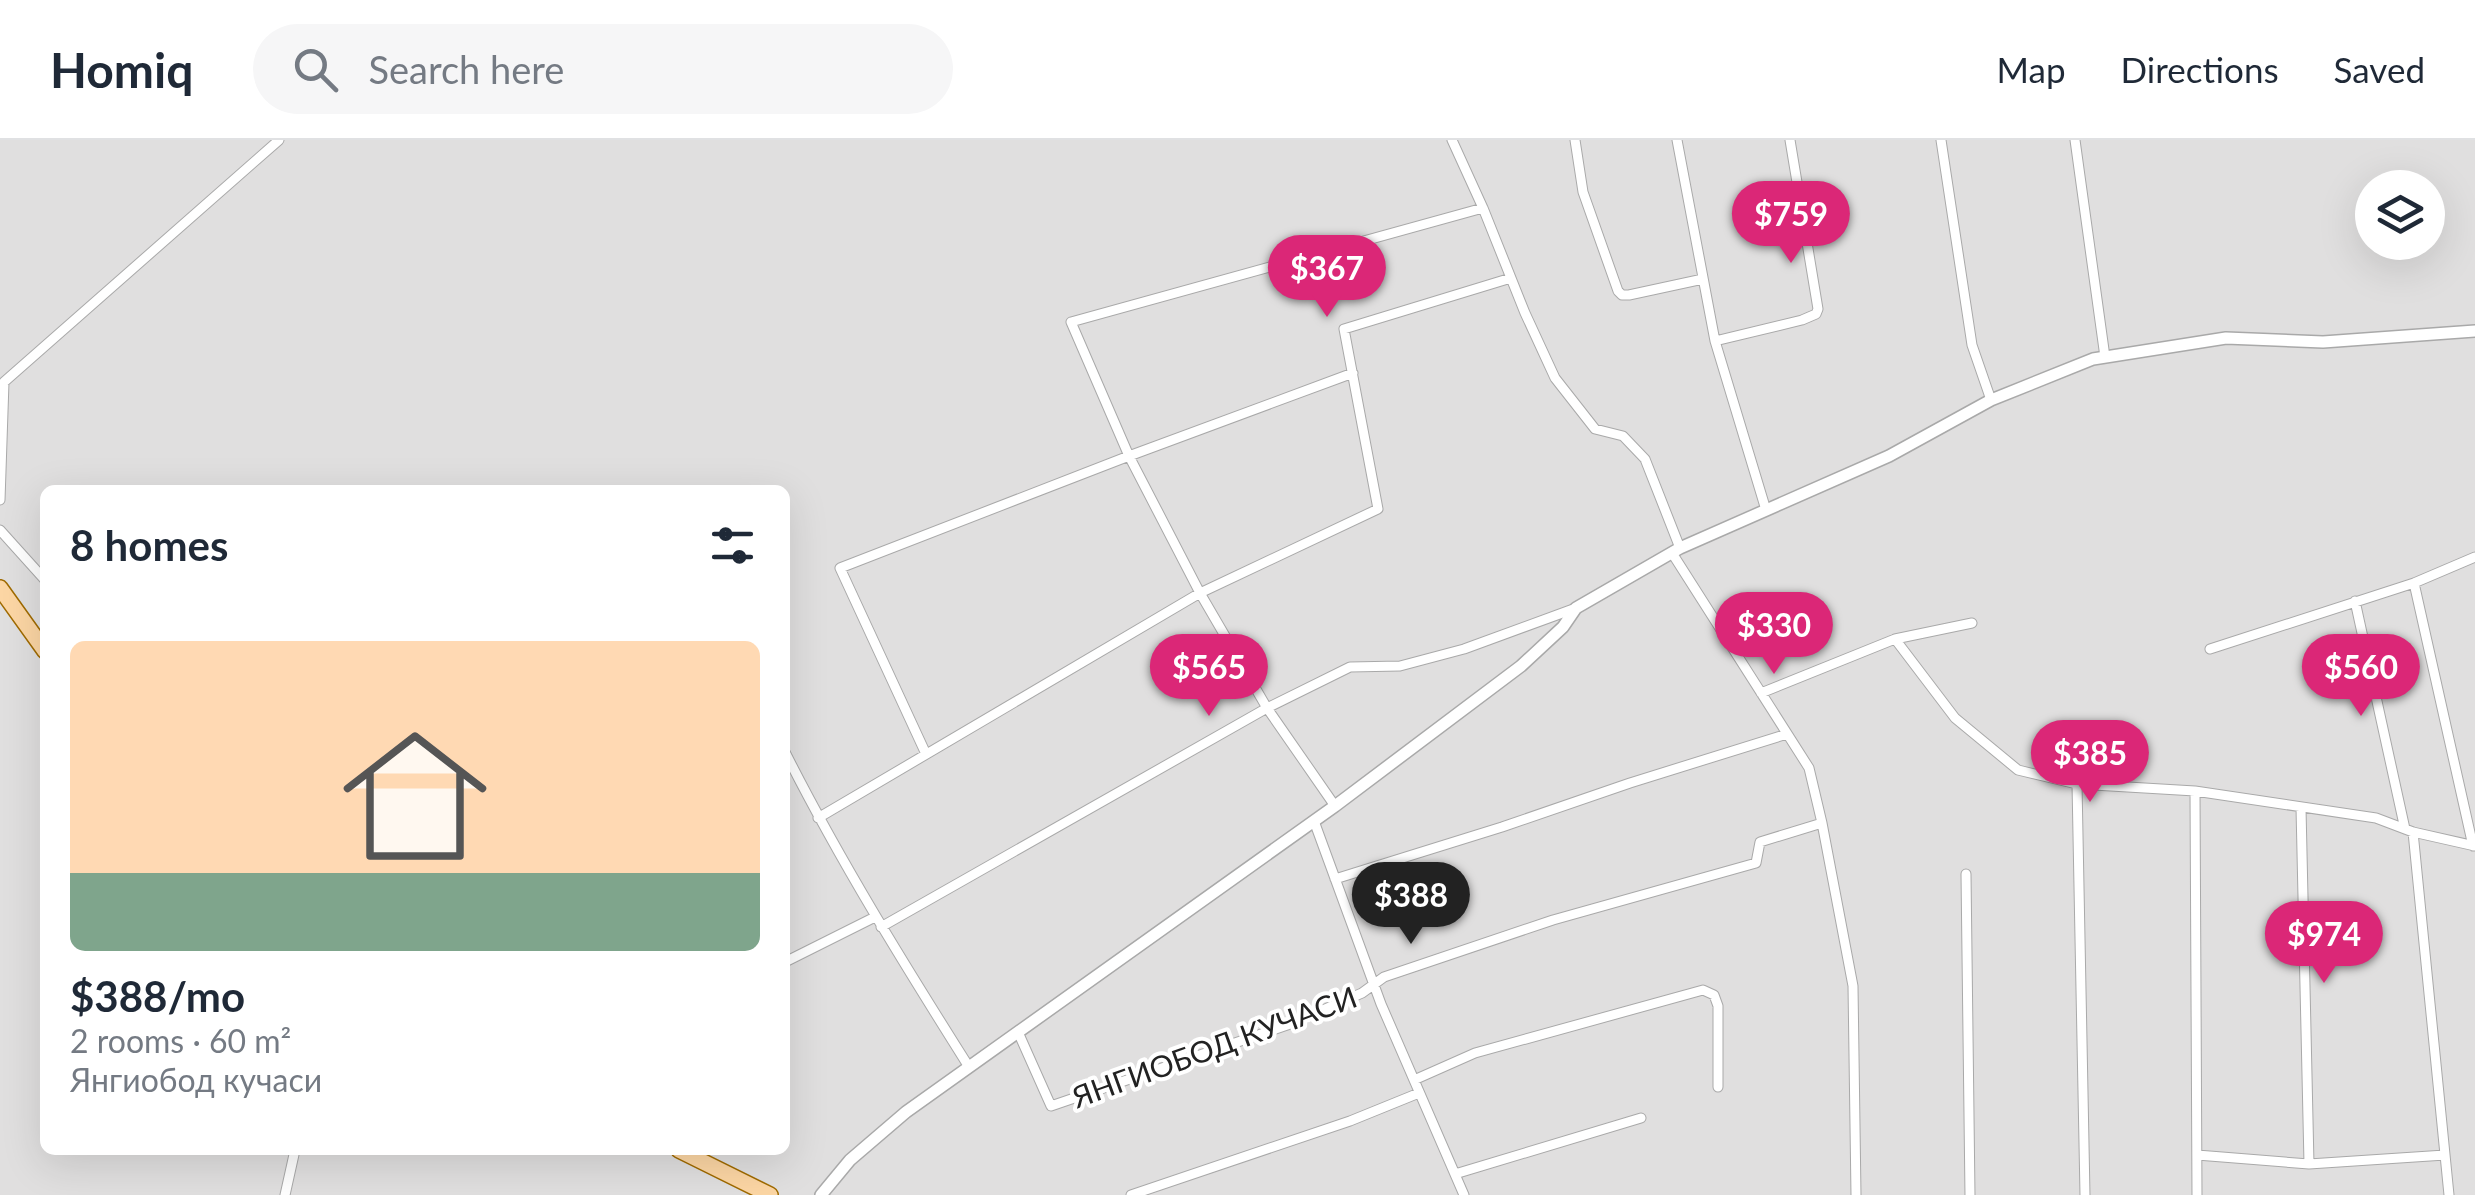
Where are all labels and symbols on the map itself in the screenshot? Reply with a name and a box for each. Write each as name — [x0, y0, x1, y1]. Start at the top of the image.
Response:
pin: $759 — [1732, 181, 1850, 266]
pin: $367 — [1268, 235, 1386, 320]
pin: $330 — [1715, 592, 1833, 677]
pin: $565 — [1150, 634, 1268, 719]
pin: $560 — [2302, 634, 2420, 719]
pin: $385 — [2031, 720, 2149, 805]
pin: $388 — [1352, 862, 1470, 947]
pin: $974 — [2265, 901, 2383, 986]
street label: ЯНГИОБОД КУЧАСИ — [1066, 978, 1361, 1115]

